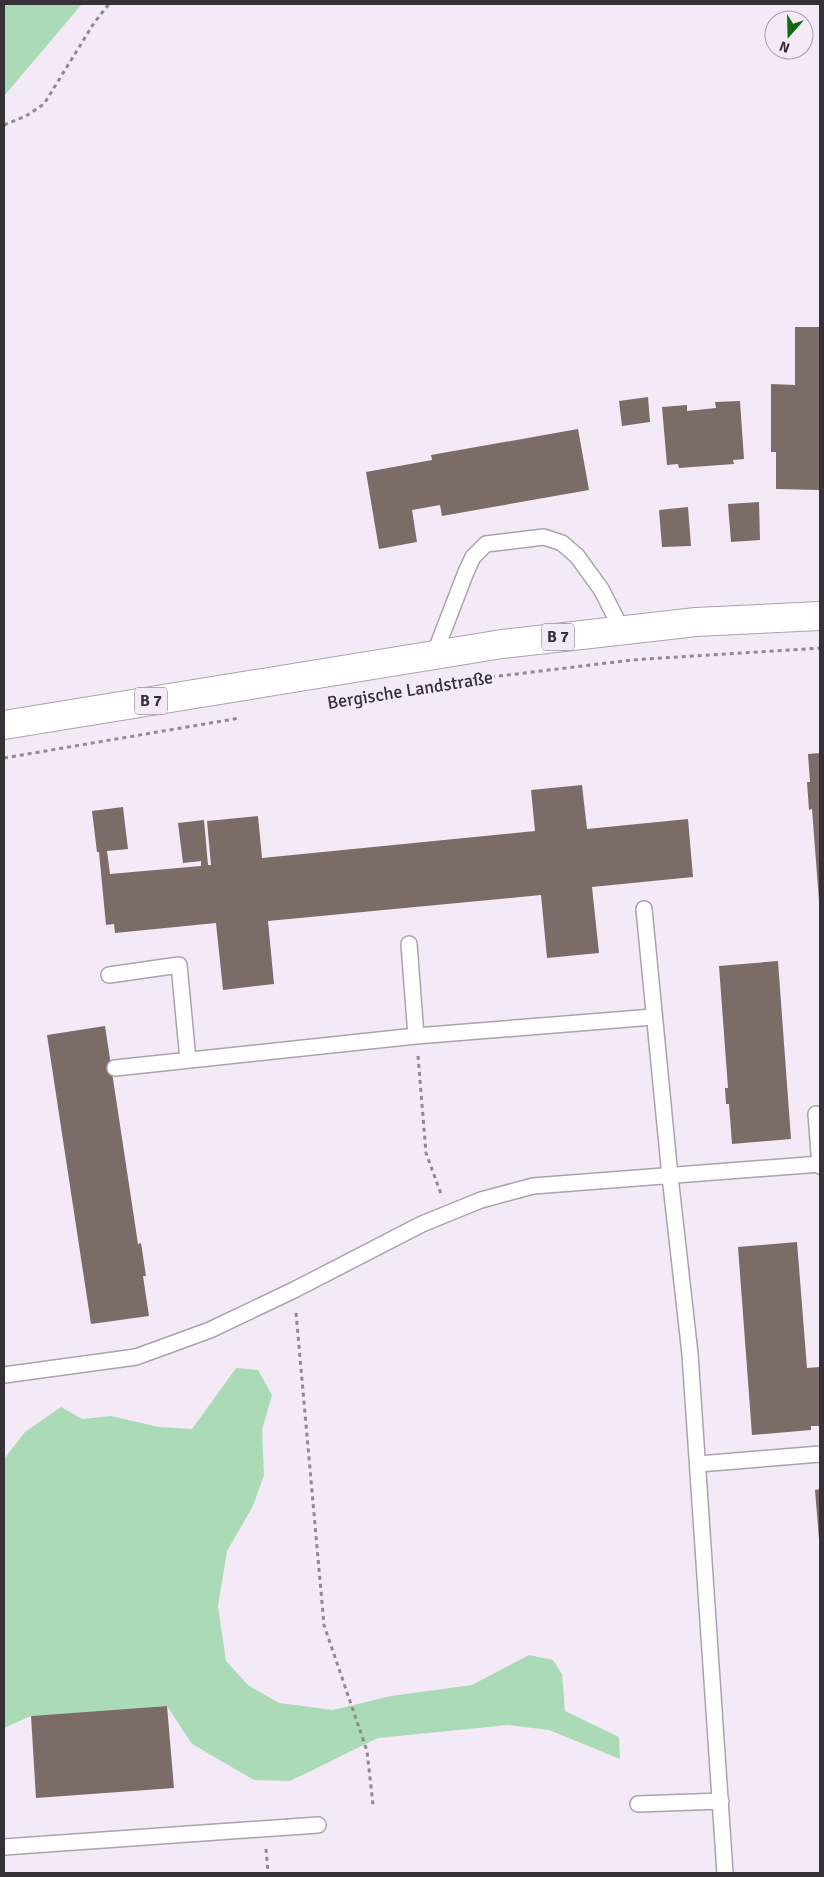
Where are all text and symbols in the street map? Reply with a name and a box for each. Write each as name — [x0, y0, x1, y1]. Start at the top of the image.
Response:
north arrow — [764, 10, 814, 60]
text: N — [777, 37, 792, 56]
road number: B 7 — [542, 624, 574, 650]
street label: Bergische Landstraße — [326, 666, 494, 714]
road number: B 7 — [135, 688, 167, 714]

